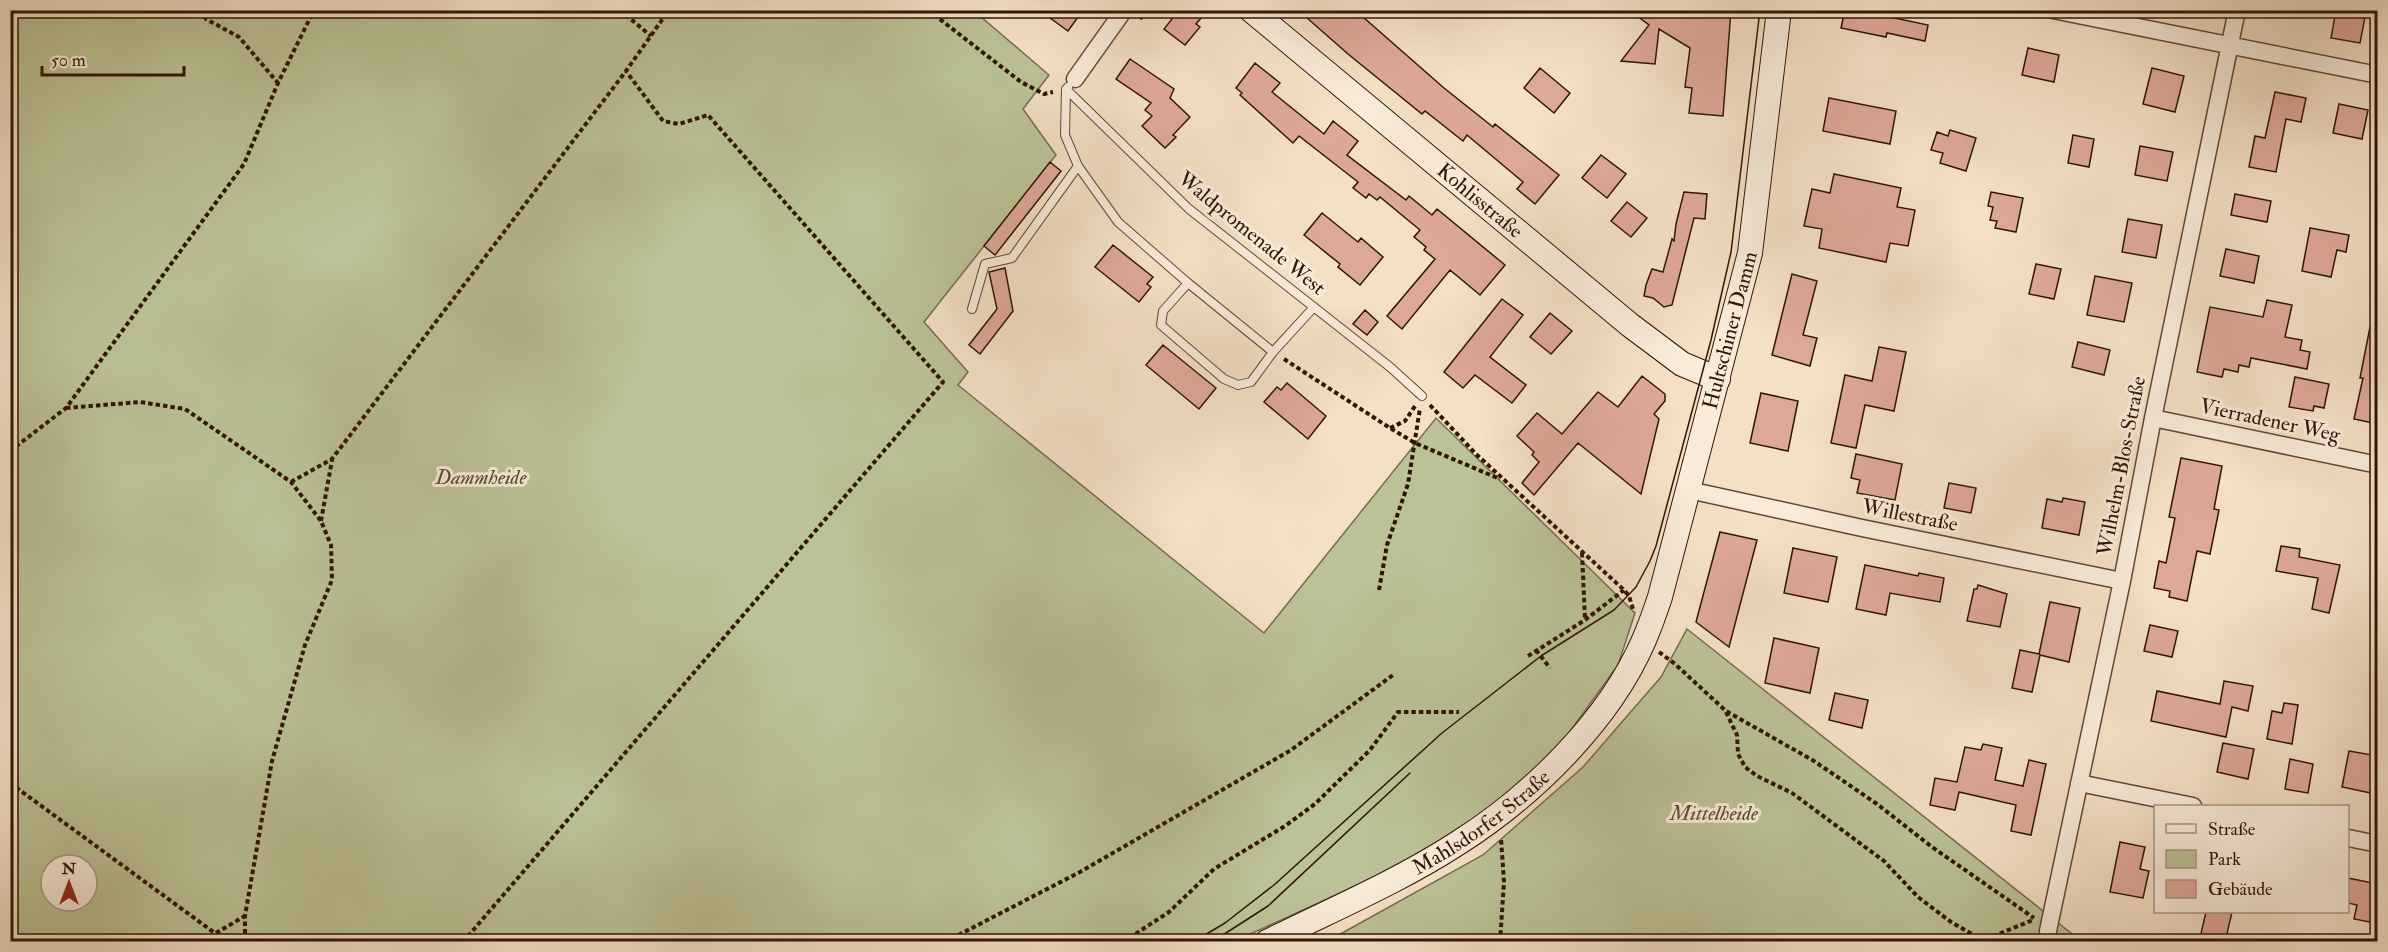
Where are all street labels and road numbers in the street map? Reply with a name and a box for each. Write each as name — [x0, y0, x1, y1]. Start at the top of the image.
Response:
street label: Kohlisstraße — [1431, 157, 1529, 245]
street label: Waldpromenade West — [1172, 165, 1331, 301]
street label: Hultschiner Damm — [1697, 248, 1764, 412]
street label: Wilhelm-Blos-Straße — [2091, 374, 2152, 559]
street label: Vierradener Weg — [2197, 392, 2343, 449]
street label: Willestraße — [1859, 493, 1960, 538]
street label: Mahlsdorfer Straße — [1408, 764, 1556, 881]

